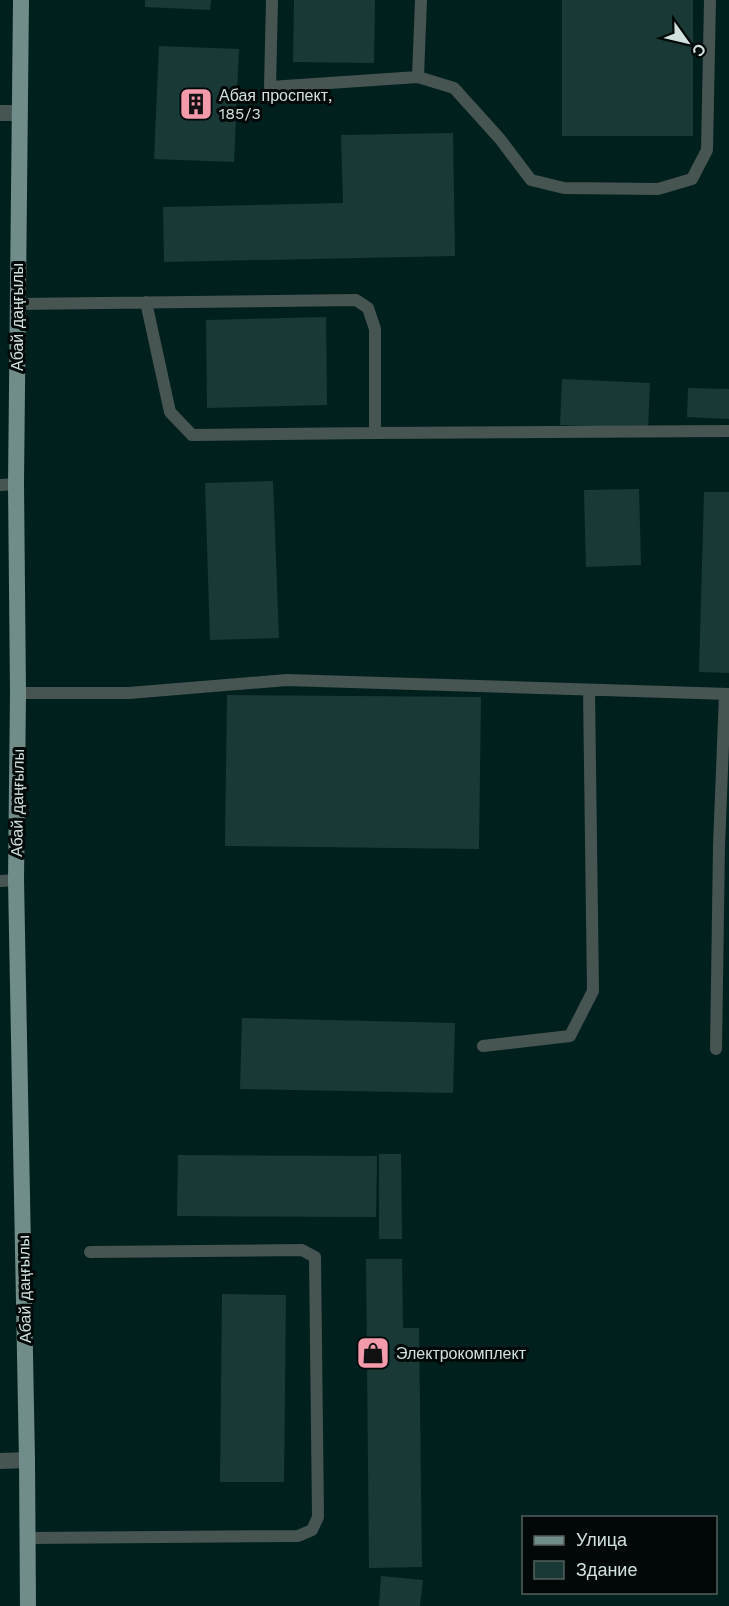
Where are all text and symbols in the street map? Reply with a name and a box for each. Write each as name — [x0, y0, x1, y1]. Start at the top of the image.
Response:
north arrow — [657, 12, 717, 72]
text: С — [688, 40, 710, 61]
building icon: Абая проспект, 185/3 — [178, 86, 214, 122]
place label: Абая проспект, 185/3 — [219, 86, 332, 123]
street label: Абай даңғылы — [8, 263, 27, 371]
street label: Абай даңғылы — [7, 749, 28, 857]
street label: Абай даңғылы — [14, 1235, 35, 1343]
shop icon: Электрокомплект — [355, 1335, 391, 1371]
place label: Электрокомплект — [396, 1344, 527, 1363]
legend — [522, 1516, 717, 1594]
text: Улица — [576, 1529, 628, 1550]
text: Здание — [576, 1559, 637, 1580]

